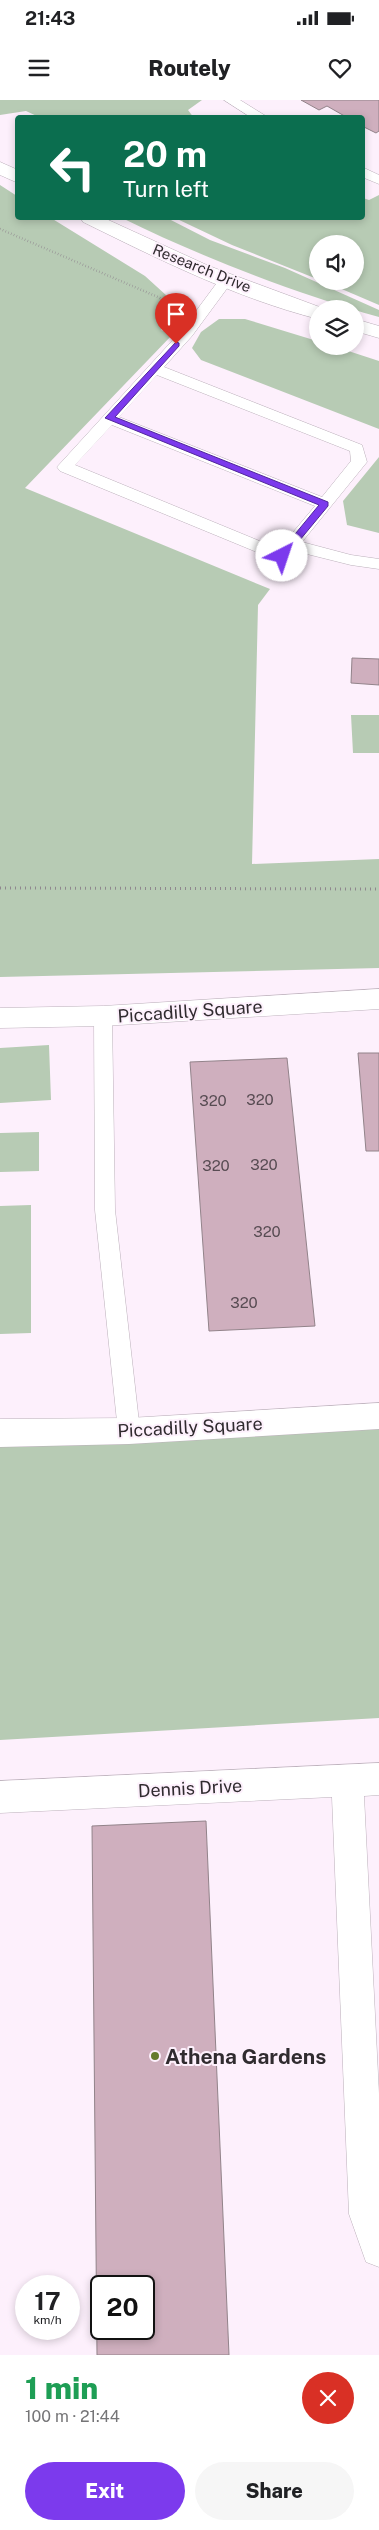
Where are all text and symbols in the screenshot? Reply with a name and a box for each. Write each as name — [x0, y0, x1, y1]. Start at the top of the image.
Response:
text: 21:43 — [25, 7, 75, 29]
icon: menu — [25, 54, 53, 82]
icon: heart — [326, 54, 354, 82]
text: Routely — [148, 55, 231, 81]
text: 20 m — [123, 134, 207, 175]
icon: left — [40, 135, 105, 200]
text: Turn left — [123, 176, 209, 202]
map controls — [309, 235, 364, 355]
button: sound — [309, 235, 364, 290]
street label: Research Drive — [150, 241, 254, 295]
pin — [155, 293, 197, 344]
icon: arrive — [162, 300, 190, 328]
button: layers — [309, 300, 364, 355]
position arrow — [255, 529, 307, 581]
street label: Piccadilly Square — [117, 995, 263, 1027]
house number: 320 — [246, 1091, 274, 1108]
house number: 320 — [199, 1092, 227, 1109]
house number: 320 — [250, 1156, 278, 1173]
house number: 320 — [202, 1157, 230, 1174]
house number: 320 — [253, 1223, 281, 1240]
house number: 320 — [230, 1294, 258, 1311]
street label: Piccadilly Square — [117, 1413, 263, 1441]
street label: Dennis Drive — [137, 1775, 243, 1801]
place label: Athena Gardens — [165, 2044, 326, 2069]
marker: Athena Gardens — [149, 2050, 161, 2062]
speed limit sign: 20 — [90, 2275, 155, 2340]
text: 17 — [34, 2286, 61, 2316]
text: km/h — [33, 2313, 62, 2327]
text: 1 min — [25, 2370, 98, 2406]
button: close — [302, 2372, 354, 2424]
text: 100 m · 21:44 — [25, 2407, 120, 2426]
button: Exit — [25, 2462, 185, 2520]
button: Share — [195, 2462, 354, 2520]

